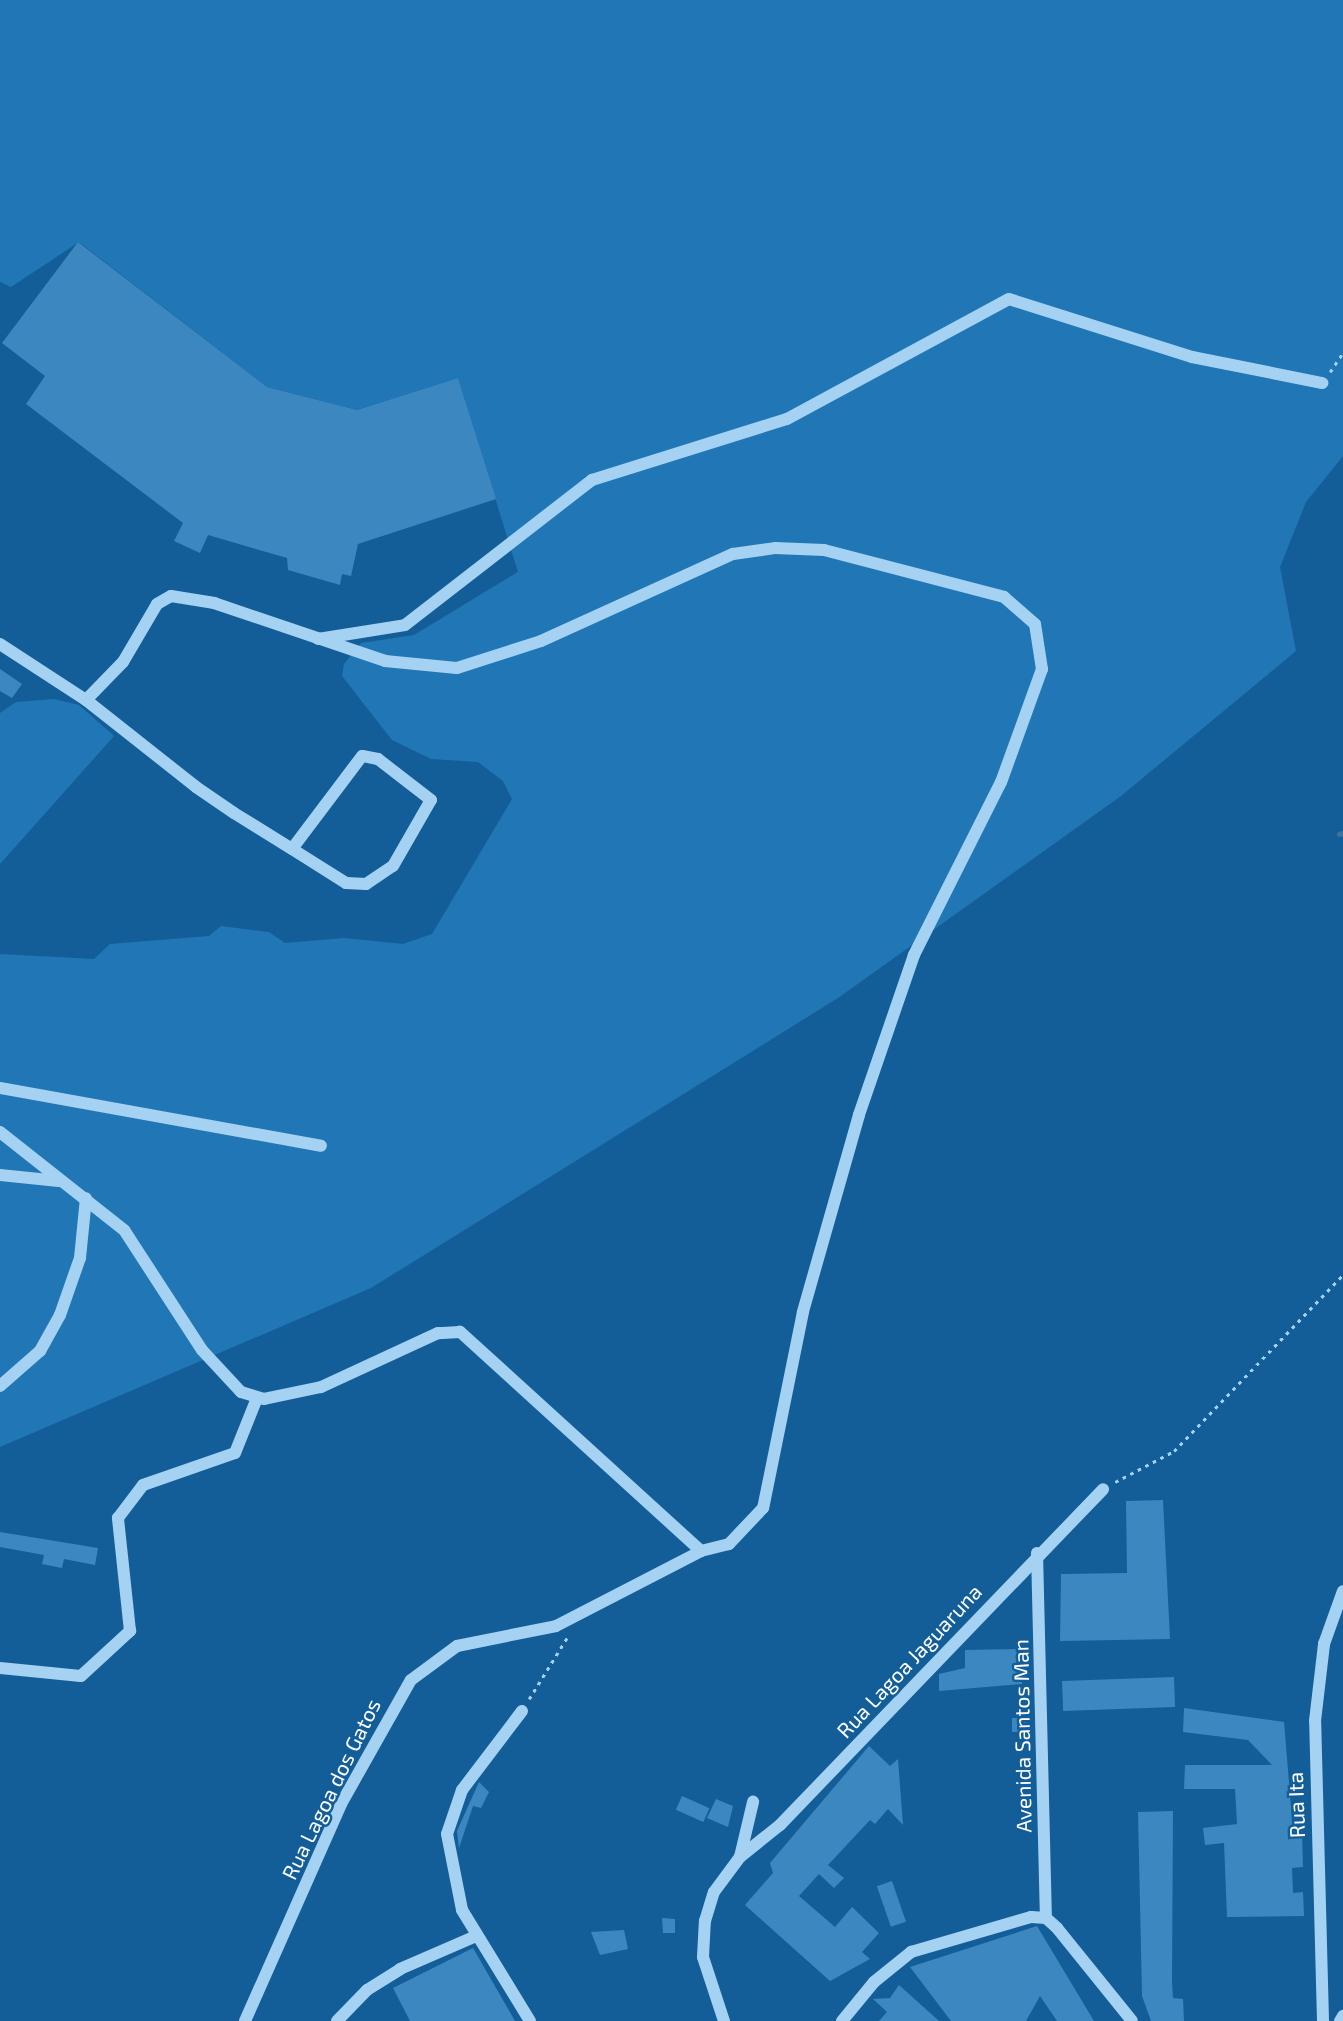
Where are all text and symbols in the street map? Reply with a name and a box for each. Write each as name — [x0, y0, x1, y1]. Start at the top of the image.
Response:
street label: Rua Lagoa Jaguaruna — [831, 1579, 987, 1743]
street label: Avenida Santos Man — [1008, 1639, 1036, 1833]
street label: Rua Lagoa dos Gatos — [276, 1695, 386, 1883]
street label: Rua Ita — [1282, 1771, 1310, 1839]

